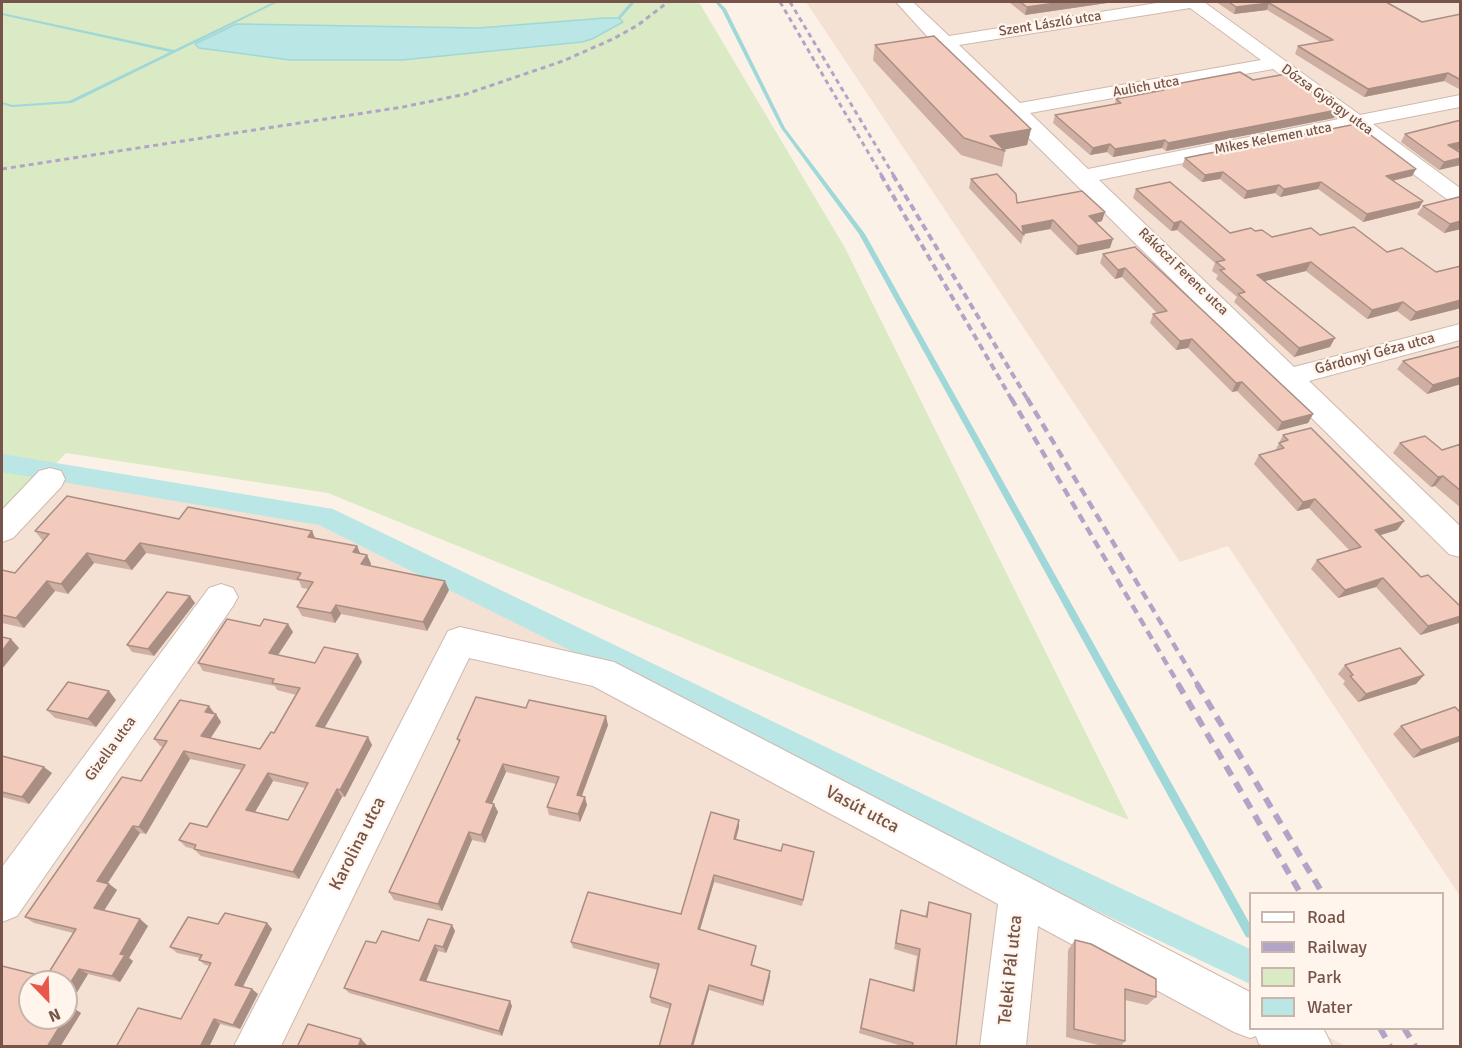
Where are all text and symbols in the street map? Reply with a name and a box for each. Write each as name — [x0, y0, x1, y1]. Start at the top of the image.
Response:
street label: Szent László utca — [998, 8, 1102, 40]
street label: Dózsa György utca — [1278, 61, 1376, 139]
street label: Aulich utca — [1111, 73, 1181, 101]
street label: Mikes Kelemen utca — [1213, 119, 1333, 159]
street label: Rákóczi Ferenc utca — [1135, 225, 1231, 319]
street label: Gárdonyi Géza utca — [1313, 329, 1437, 379]
street label: Gizella utca — [82, 713, 140, 785]
street label: Vasút utca — [821, 782, 903, 838]
street label: Karolina utca — [325, 794, 391, 894]
legend — [1249, 892, 1444, 1030]
text: Road — [1307, 906, 1346, 928]
street label: Teleki Pál utca — [995, 914, 1027, 1026]
text: Railway — [1307, 936, 1367, 958]
text: Park — [1307, 966, 1342, 988]
north arrow — [18, 970, 78, 1030]
text: Water — [1307, 996, 1352, 1018]
text: N — [45, 1003, 63, 1026]

